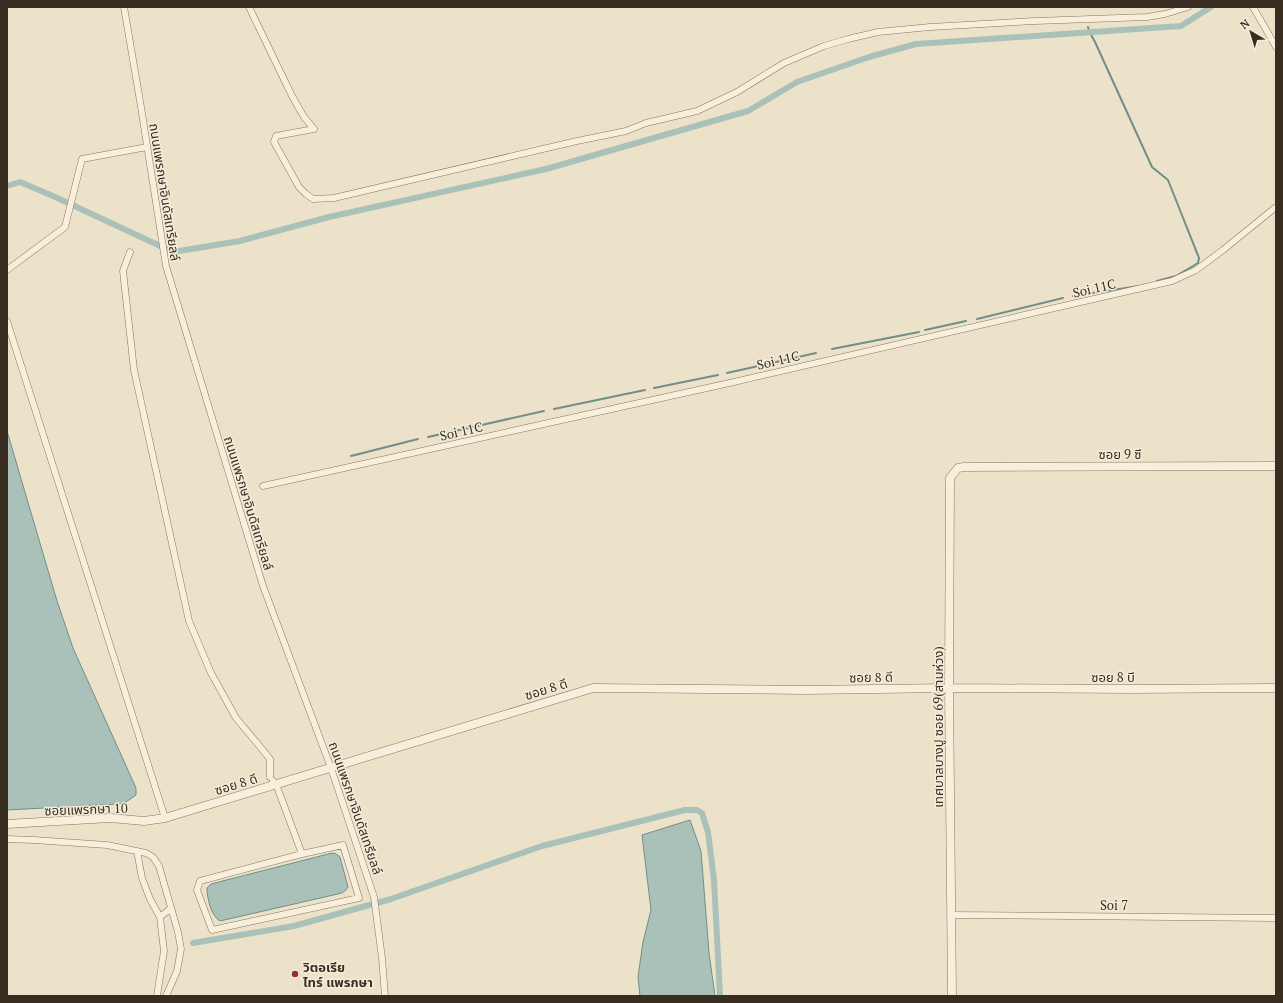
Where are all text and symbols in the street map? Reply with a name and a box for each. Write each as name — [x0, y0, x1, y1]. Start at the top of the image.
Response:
north arrow — [1231, 12, 1271, 52]
text: N — [1237, 16, 1253, 32]
street label: ถนนแพรกษาอินดัสเทรียลล์ — [145, 122, 185, 262]
street label: Soi 11C — [1071, 274, 1117, 302]
street label: Soi 11C — [755, 346, 801, 374]
street label: Soi 11C — [438, 417, 484, 445]
street label: ถนนแพรกษาอินดัสเทรียลล์ — [220, 434, 278, 572]
street label: ซอย 9 ซี — [1099, 445, 1141, 463]
street label: เทศบาลบางปู ซอย 69(สามห่วง) — [929, 646, 947, 808]
street label: ซอย 8 ดี — [849, 668, 893, 686]
street label: ซอย 8 บี — [1091, 668, 1135, 686]
street label: ซอย 8 ดี — [522, 674, 570, 704]
street label: ถนนแพรกษาอินดัสเทรียลล์ — [325, 739, 387, 877]
street label: ซอย 8 ดี — [212, 769, 260, 799]
street label: ซอยแพรกษา 10 — [44, 799, 128, 819]
street label: Soi 7 — [1100, 896, 1128, 914]
place label: วิตอเรีย ไทร์ แพรกษา — [303, 958, 373, 991]
marker: วิตอเรีย ไทร์ แพรกษา — [290, 969, 300, 979]

